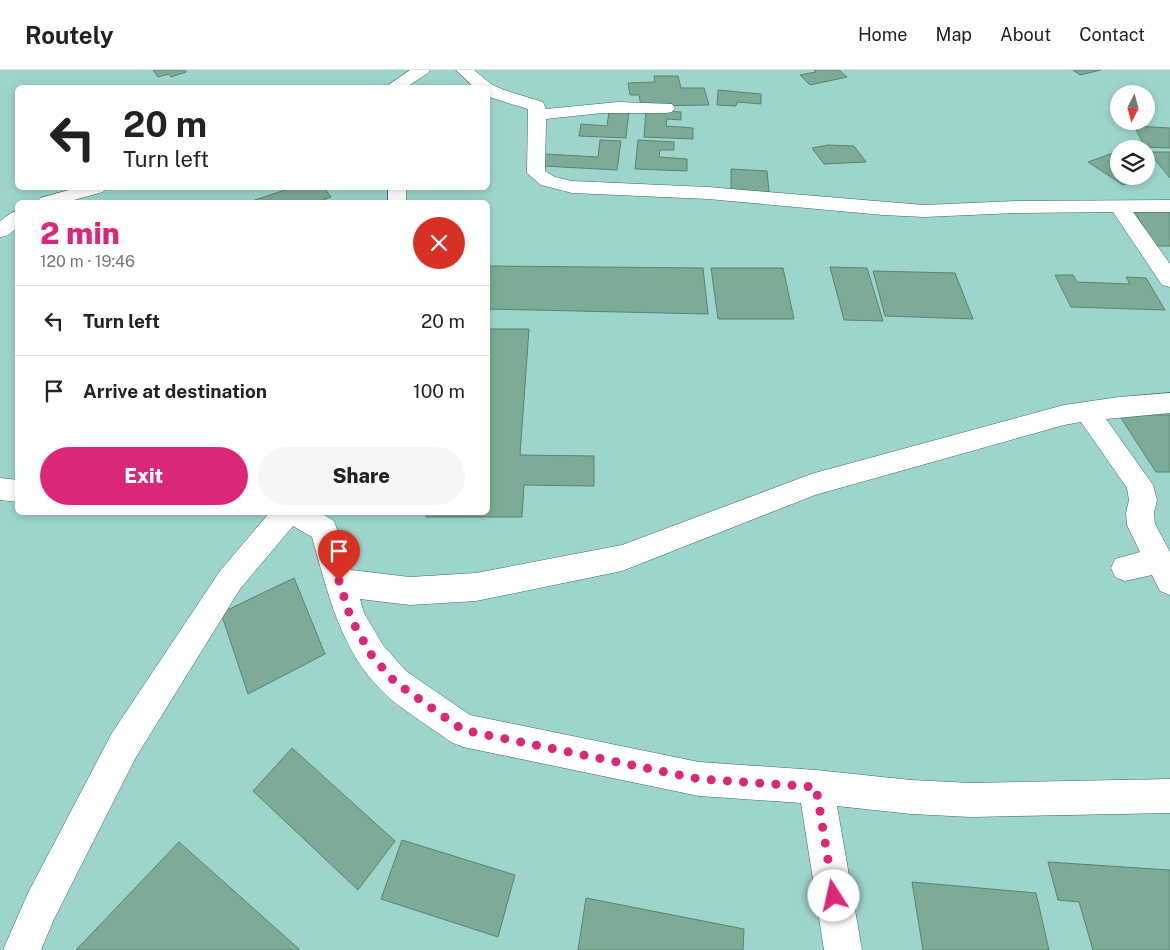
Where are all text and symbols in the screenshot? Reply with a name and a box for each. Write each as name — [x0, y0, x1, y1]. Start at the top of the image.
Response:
text: Routely — [25, 21, 114, 49]
text: Home — [858, 24, 908, 45]
text: Map — [936, 24, 972, 45]
text: About — [1000, 24, 1051, 45]
text: Contact — [1079, 24, 1145, 45]
north arrow — [1110, 85, 1155, 130]
map controls — [1110, 85, 1155, 185]
text: 20 m — [123, 104, 207, 145]
icon: left — [40, 105, 105, 170]
button: layers — [1110, 140, 1155, 185]
text: Turn left — [123, 146, 209, 172]
text: 2 min — [40, 215, 120, 251]
button: close — [413, 217, 465, 269]
text: 120 m · 19:46 — [40, 252, 135, 271]
icon: left — [40, 307, 68, 335]
text: Turn left — [83, 310, 160, 332]
text: 20 m — [421, 310, 465, 332]
icon: arrive — [40, 377, 68, 405]
text: Arrive at destination — [83, 380, 267, 402]
text: 100 m — [413, 380, 465, 402]
button: Exit — [40, 447, 248, 505]
button: Share — [258, 447, 465, 505]
pin — [318, 530, 360, 581]
icon: arrive — [325, 537, 353, 565]
position arrow — [807, 869, 859, 921]

